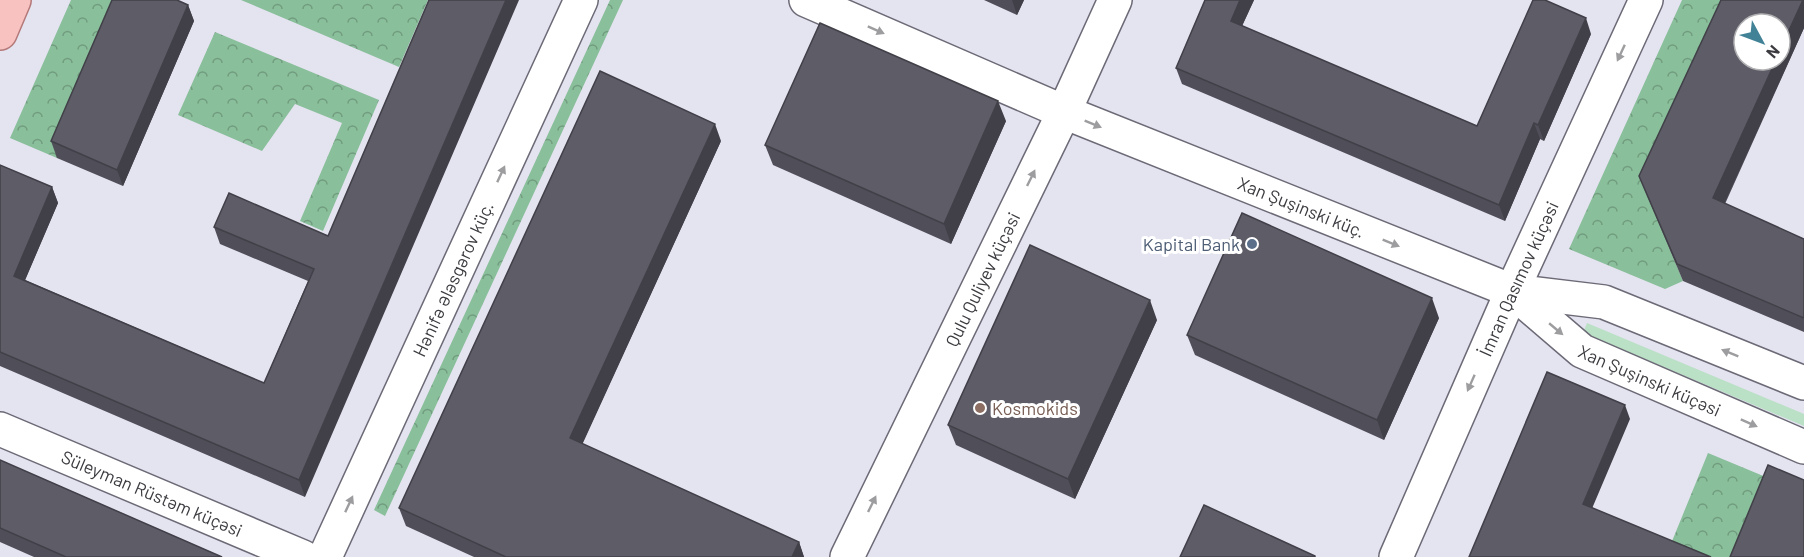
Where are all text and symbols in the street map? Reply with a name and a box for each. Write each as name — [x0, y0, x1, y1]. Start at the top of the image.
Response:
north arrow — [1732, 12, 1792, 72]
one-way arrow — [867, 25, 885, 35]
text: N — [1763, 42, 1784, 62]
one-way arrow — [1617, 45, 1626, 62]
one-way arrow — [1085, 119, 1103, 129]
one-way arrow — [497, 166, 506, 183]
one-way arrow — [1027, 170, 1036, 187]
street label: Xan Şuşinski küç. — [1235, 172, 1368, 242]
street label: Hənifə Ələsgərov küç. — [408, 198, 498, 360]
street label: İmran Qasımov küçəsi — [1474, 198, 1563, 360]
street label: Qulu Quliyev küçəsi — [940, 208, 1024, 350]
place label: Kapital Bank — [1143, 233, 1240, 255]
marker: Kapital Bank — [1245, 237, 1259, 251]
one-way arrow — [1383, 238, 1401, 248]
one-way arrow — [1548, 322, 1563, 335]
street label: Xan Şuşinski küçəsi — [1575, 340, 1724, 421]
one-way arrow — [1721, 348, 1739, 358]
one-way arrow — [1466, 374, 1476, 392]
place label: Kosmokids — [992, 397, 1078, 419]
marker: Kosmokids — [973, 401, 987, 415]
one-way arrow — [1740, 419, 1758, 429]
street label: Süleyman Rüstəm küçəsi — [58, 445, 246, 541]
one-way arrow — [345, 495, 354, 512]
one-way arrow — [868, 496, 877, 513]

